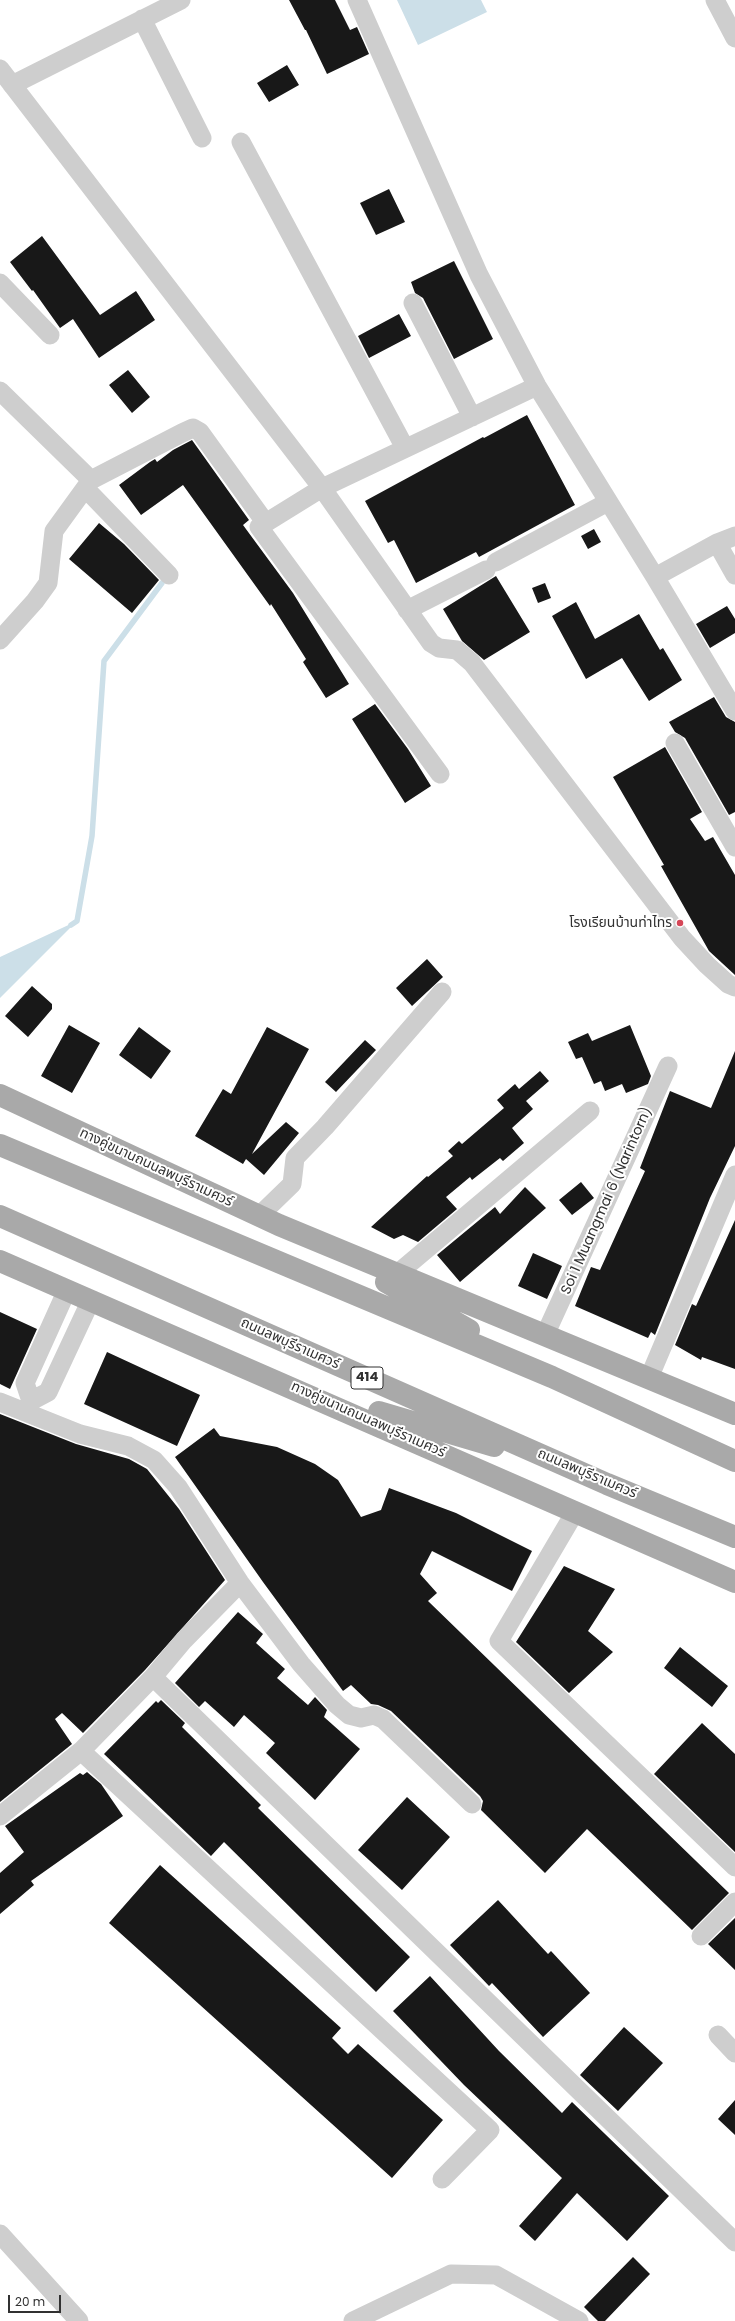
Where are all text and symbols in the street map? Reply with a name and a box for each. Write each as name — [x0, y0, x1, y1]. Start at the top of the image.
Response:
place label: โรงเรียนบ้านท่าไทร — [569, 915, 672, 931]
marker: โรงเรียนบ้านท่าไทร — [675, 918, 685, 928]
street label: Soi 1 Muangmai 6 (Narintorn) — [558, 1105, 656, 1297]
street label: ทางคู่ขนานถนนลพบุรีราเมศวร์ — [77, 1125, 235, 1211]
street label: ถนนลพบุรีราเมศวร์ — [238, 1315, 342, 1373]
road number: 414 — [351, 1367, 383, 1389]
street label: ทางคู่ขนานถนนลพบุรีราเมศวร์ — [288, 1378, 448, 1462]
street label: ถนนลพบุรีราเมศวร์ — [535, 1445, 639, 1503]
scale bar — [10, 2287, 63, 2313]
text: 20 m — [15, 2293, 45, 2310]

